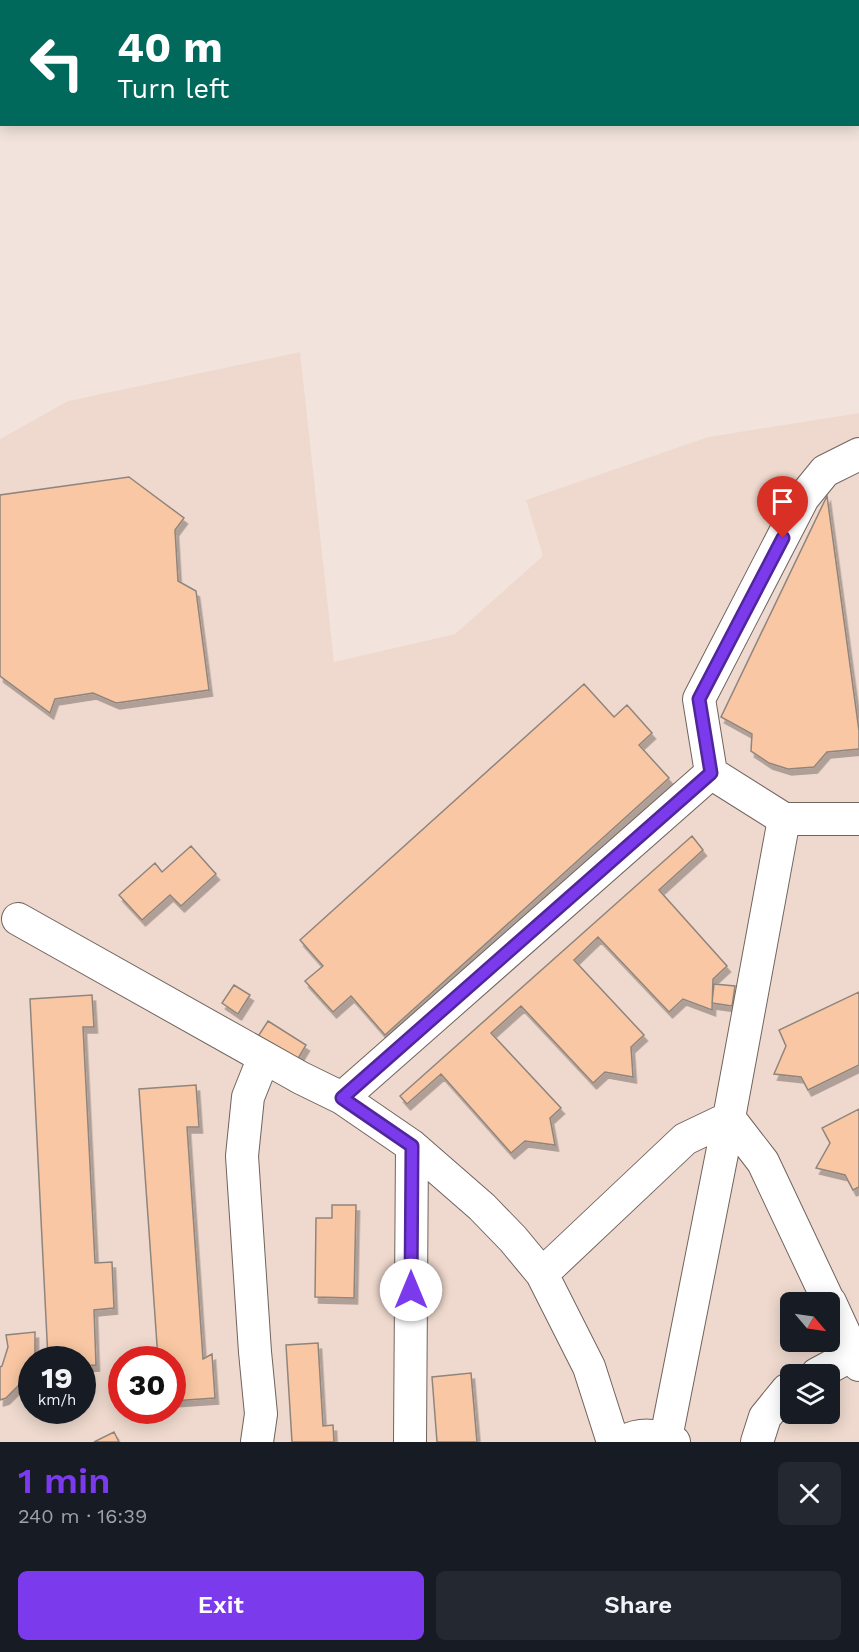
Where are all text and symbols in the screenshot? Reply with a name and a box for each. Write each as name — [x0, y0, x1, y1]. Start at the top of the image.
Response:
text: 40 m — [117, 23, 223, 72]
icon: left — [18, 24, 96, 102]
text: Turn left — [117, 73, 229, 105]
pin — [757, 476, 808, 538]
icon: arrive — [766, 485, 799, 518]
position arrow — [379, 1258, 443, 1322]
north arrow — [780, 1292, 840, 1352]
map controls — [780, 1292, 840, 1424]
speed limit sign: 30 — [108, 1346, 186, 1424]
text: 19 — [41, 1360, 73, 1395]
button: layers — [780, 1364, 840, 1424]
text: km/h — [38, 1391, 76, 1409]
text: 1 min — [18, 1460, 110, 1502]
button: close — [778, 1462, 841, 1525]
text: 240 m · 16:39 — [18, 1504, 147, 1528]
button: Exit — [18, 1571, 424, 1640]
button: Share — [436, 1571, 841, 1640]

